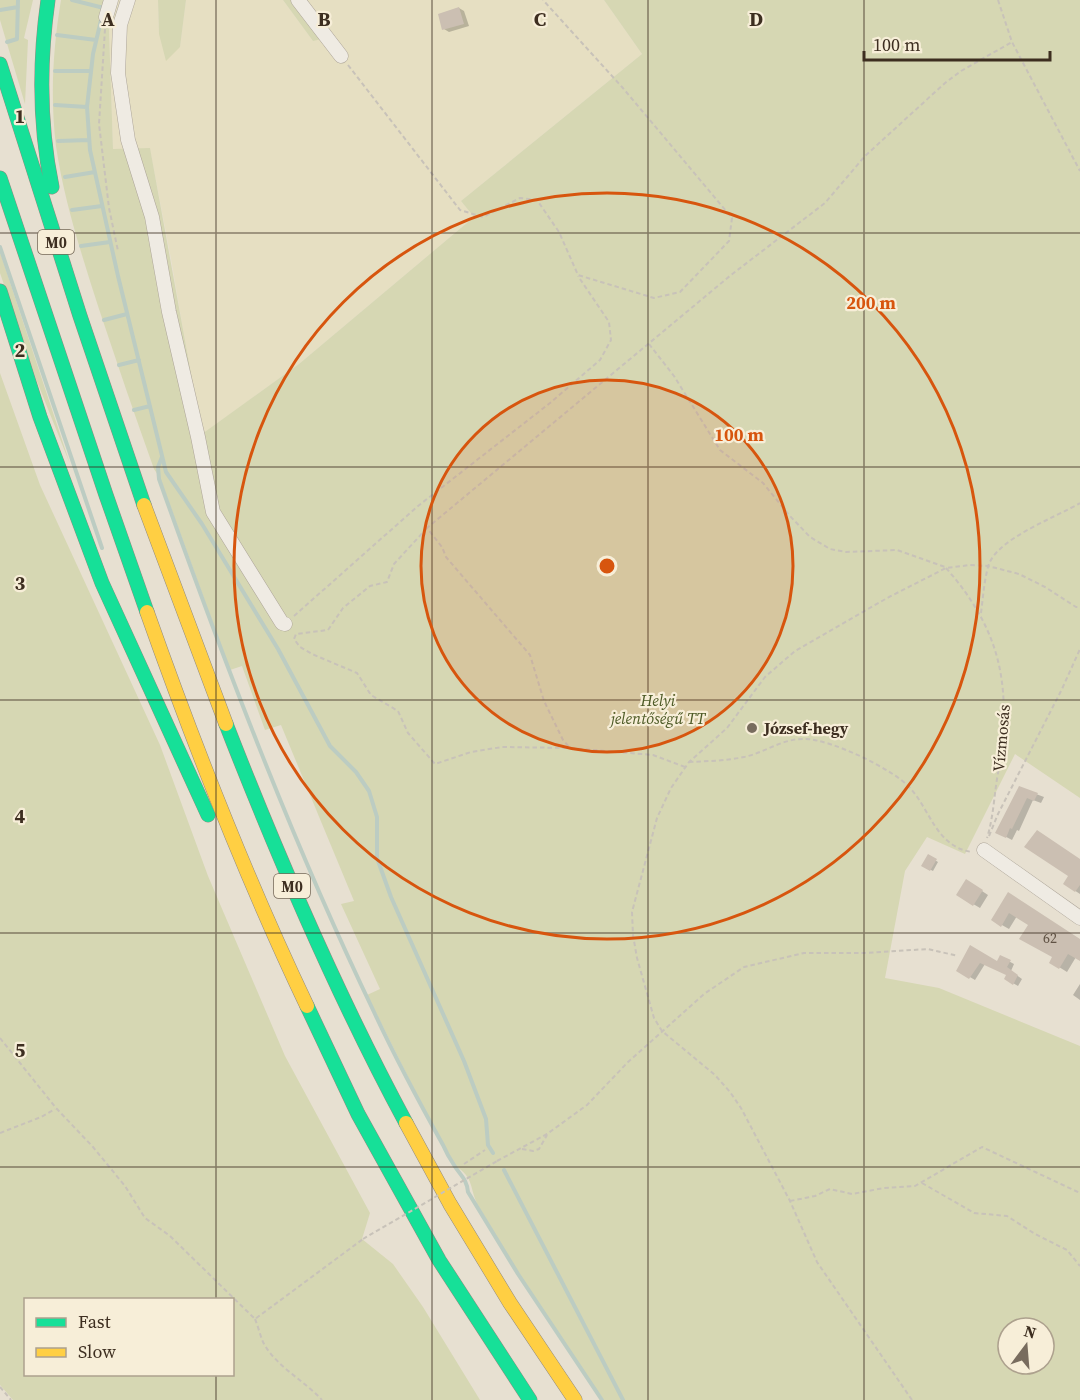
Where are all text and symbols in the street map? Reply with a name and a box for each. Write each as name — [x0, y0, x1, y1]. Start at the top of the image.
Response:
text: A — [101, 5, 115, 33]
text: B — [317, 5, 331, 33]
text: C — [534, 5, 546, 33]
text: D — [749, 5, 763, 33]
scale bar — [864, 24, 1050, 62]
text: 100 m — [873, 32, 920, 57]
text: 1 — [15, 102, 25, 130]
road number: M0 — [38, 230, 74, 254]
text: 200 m — [846, 290, 896, 315]
text: 2 — [15, 336, 26, 364]
text: 100 m — [714, 422, 764, 447]
centre of rings — [597, 556, 617, 576]
text: 3 — [15, 569, 26, 597]
park label: Helyi jelentőségű TT — [609, 689, 706, 729]
street label: Vízmosás — [987, 703, 1015, 773]
place label: József-hegy — [763, 717, 849, 739]
marker: József-hegy — [745, 721, 759, 735]
text: 4 — [15, 802, 26, 830]
road number: M0 — [274, 874, 310, 898]
house number: 62 — [1043, 928, 1057, 948]
text: 5 — [15, 1036, 26, 1064]
legend — [24, 1298, 234, 1376]
text: Fast — [78, 1309, 111, 1334]
north arrow — [996, 1316, 1056, 1376]
text: N — [1022, 1319, 1039, 1344]
text: Slow — [78, 1339, 116, 1364]

